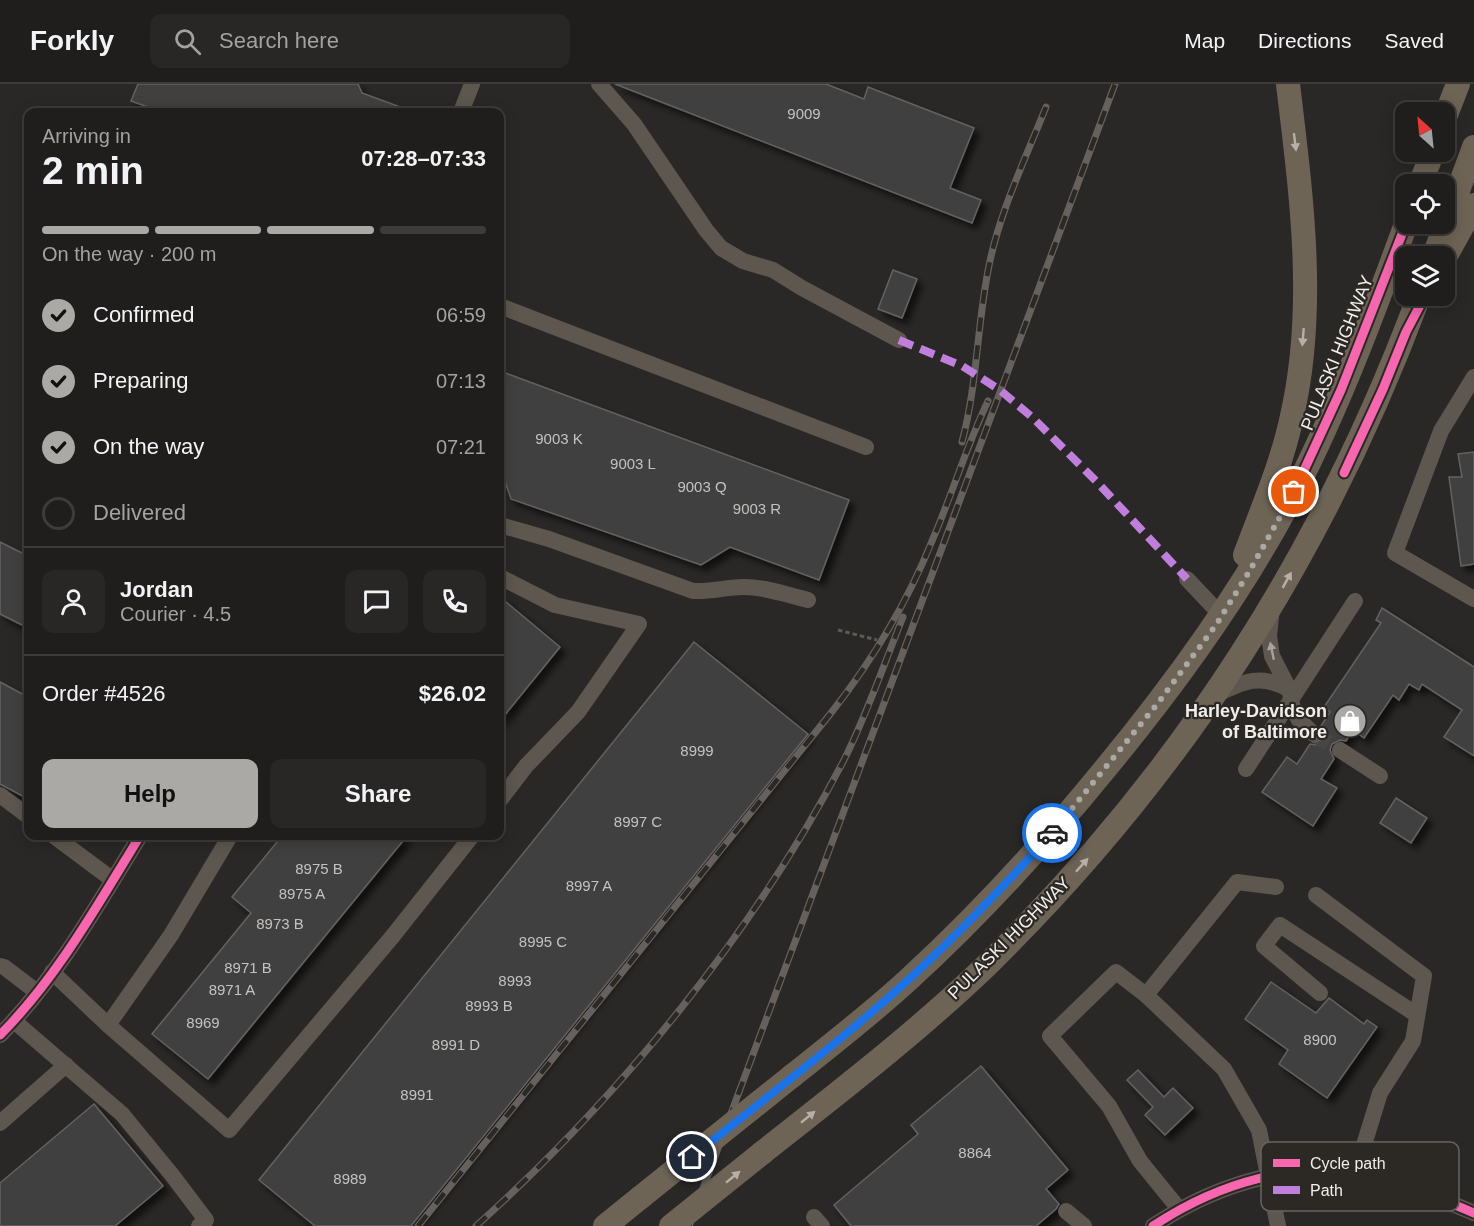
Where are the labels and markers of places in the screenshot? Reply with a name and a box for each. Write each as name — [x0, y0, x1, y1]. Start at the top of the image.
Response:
pin — [1268, 466, 1319, 517]
place label: Harley-Davidson of Baltimore — [1185, 701, 1327, 742]
shop icon: Harley-Davidson of Baltimore — [1332, 703, 1368, 739]
pin — [666, 1131, 717, 1182]

